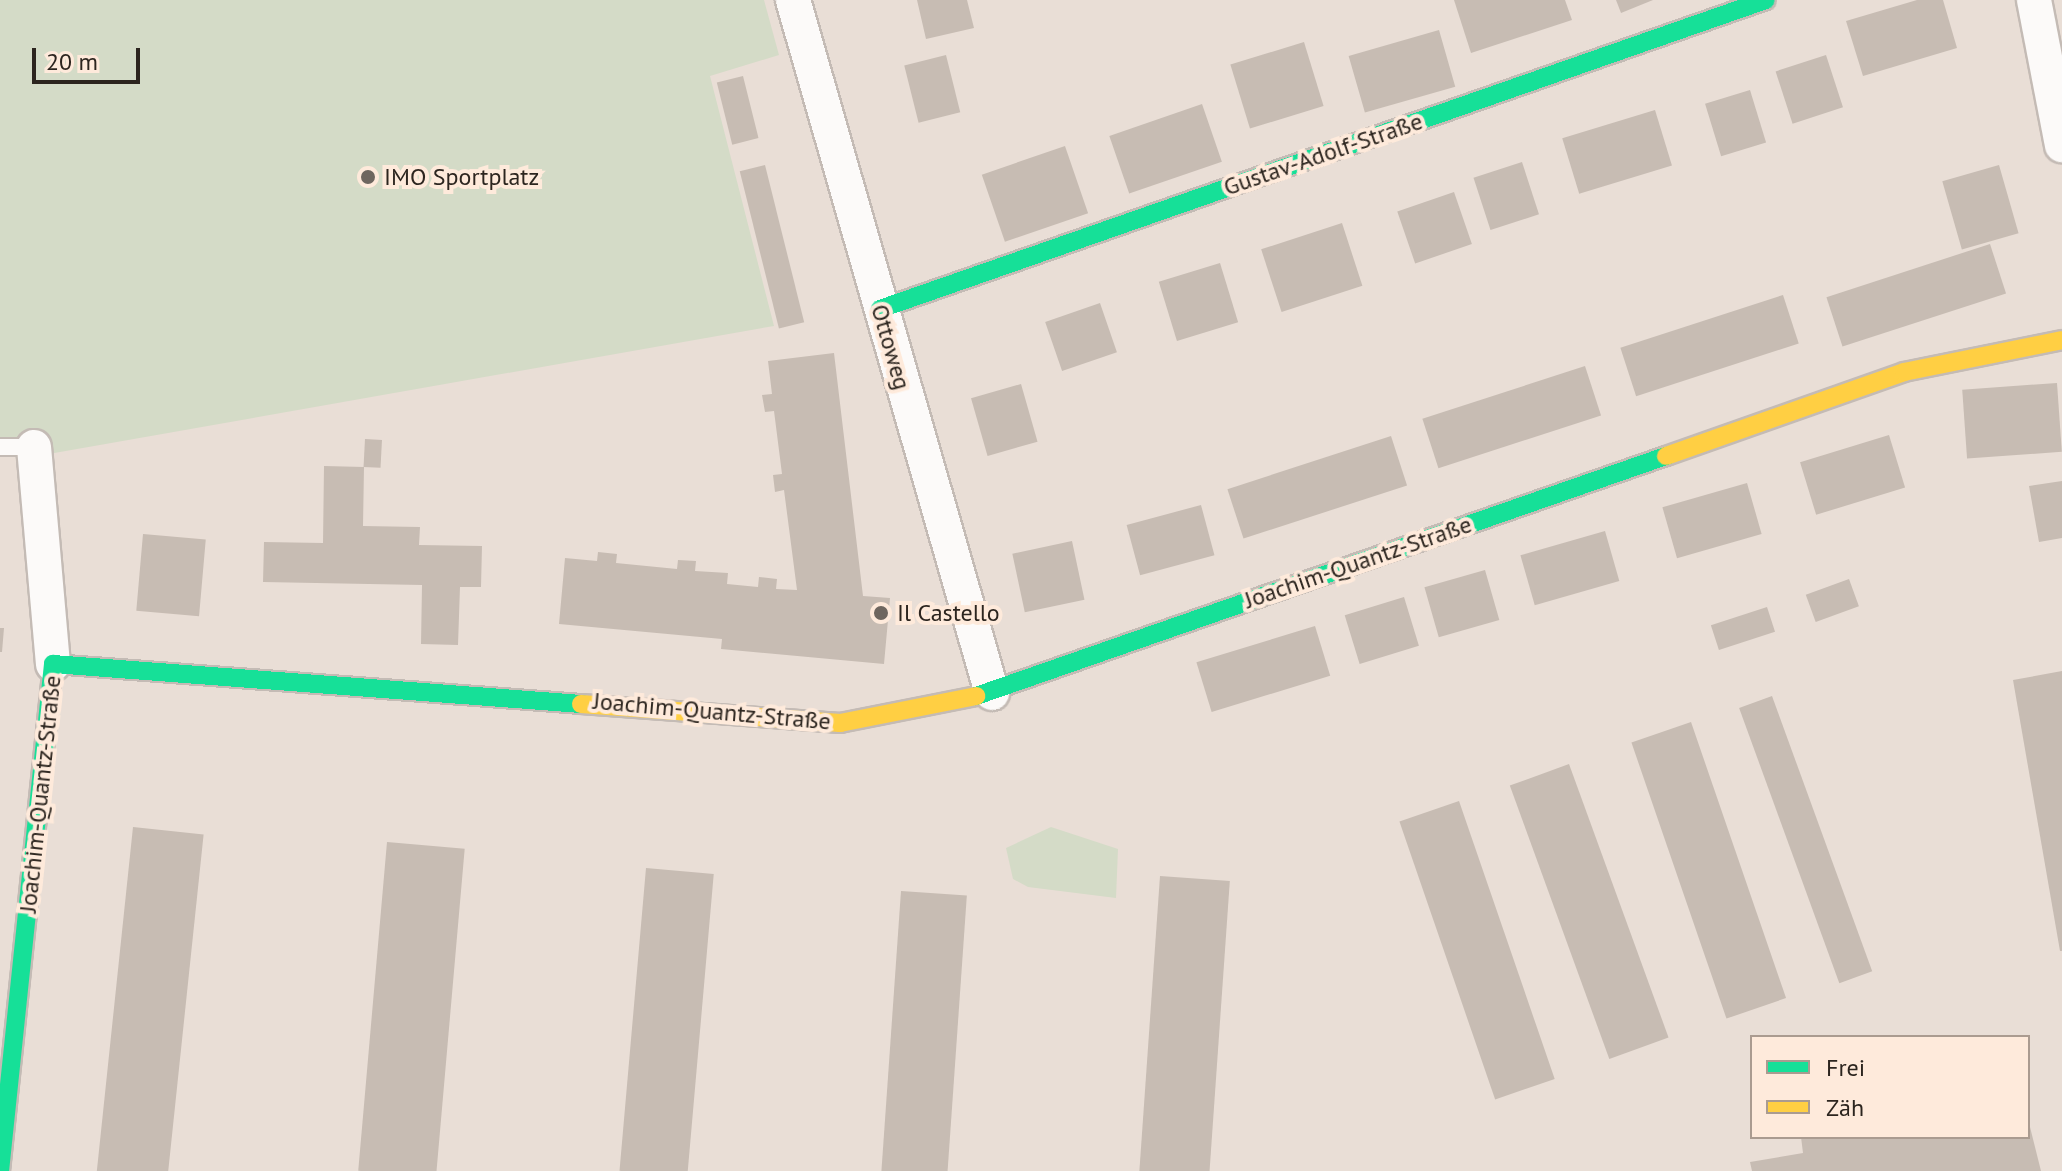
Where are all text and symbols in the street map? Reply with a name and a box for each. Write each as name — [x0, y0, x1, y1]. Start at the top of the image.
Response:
scale bar — [36, 32, 144, 82]
text: 20 m — [46, 46, 98, 77]
street label: Gustav-Adolf-Straße — [1220, 106, 1426, 202]
place label: IMO Sportplatz — [384, 163, 539, 191]
marker: IMO Sportplatz — [359, 168, 377, 186]
street label: Ottoweg — [865, 301, 917, 393]
street label: Joachim-Quantz-Straße — [1241, 510, 1475, 614]
place label: Il Castello — [897, 599, 1000, 627]
marker: Il Castello — [872, 604, 890, 622]
street label: Joachim-Quantz-Straße — [13, 674, 67, 914]
street label: Joachim-Quantz-Straße — [592, 686, 832, 736]
legend — [1750, 1035, 2030, 1139]
text: Frei — [1826, 1052, 1865, 1083]
text: Zäh — [1826, 1092, 1864, 1123]

